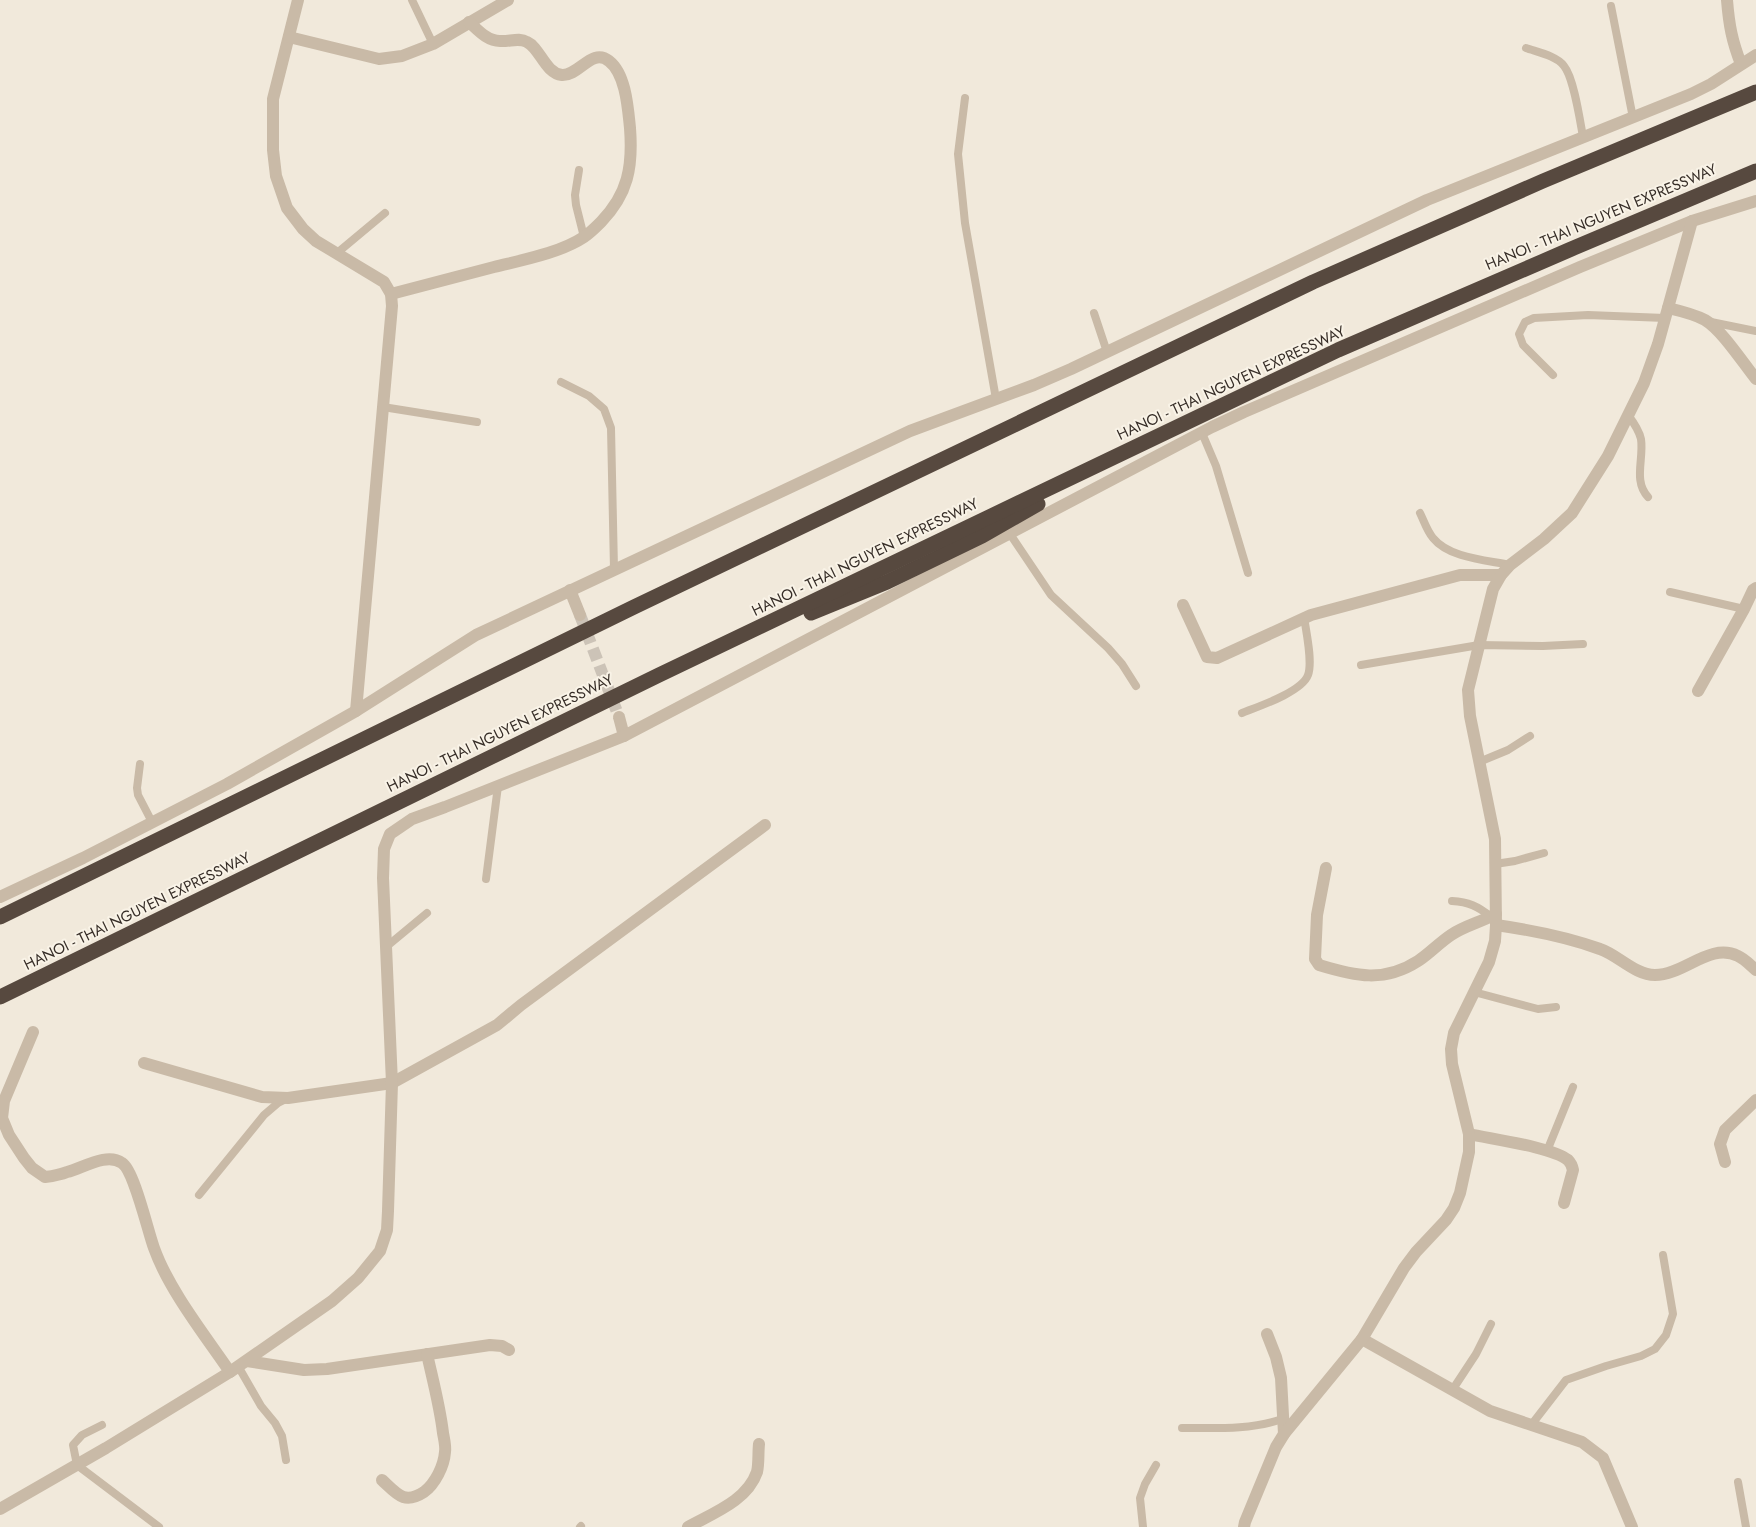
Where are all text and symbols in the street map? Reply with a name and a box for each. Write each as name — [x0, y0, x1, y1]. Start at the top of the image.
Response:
street label: HANOI - THAI NGUYEN EXPRESSWAY — [1482, 158, 1721, 276]
street label: HANOI - THAI NGUYEN EXPRESSWAY — [1113, 320, 1349, 446]
street label: HANOI - THAI NGUYEN EXPRESSWAY — [748, 492, 983, 622]
street label: HANOI - THAI NGUYEN EXPRESSWAY — [383, 668, 618, 798]
street label: HANOI - THAI NGUYEN EXPRESSWAY — [20, 846, 255, 976]

